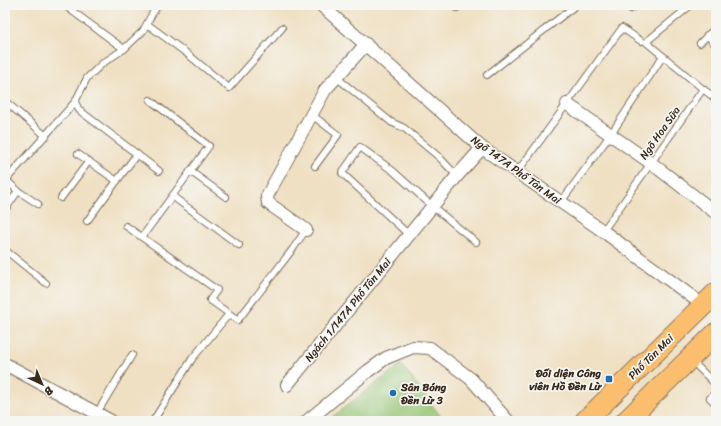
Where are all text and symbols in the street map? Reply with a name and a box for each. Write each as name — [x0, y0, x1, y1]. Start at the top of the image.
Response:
street label: Ngõ Hoa Sữa — [635, 102, 686, 164]
street label: Ngõ 147A Phố Tân Mai — [467, 131, 566, 210]
street label: Ngách 1/147A Phố Tân Mai — [300, 253, 397, 366]
street label: Phố Tân Mai — [624, 329, 679, 384]
north arrow — [22, 364, 62, 404]
place label: Đối diện Công viên Hồ Đền Lừ — [529, 364, 602, 396]
marker: Đối diện Công viên Hồ Đền Lừ — [604, 374, 614, 384]
place label: Sân Bóng Đền Lừ 3 — [400, 378, 447, 410]
text: B — [39, 382, 58, 400]
marker: Sân Bóng Đền Lừ 3 — [388, 388, 398, 398]

